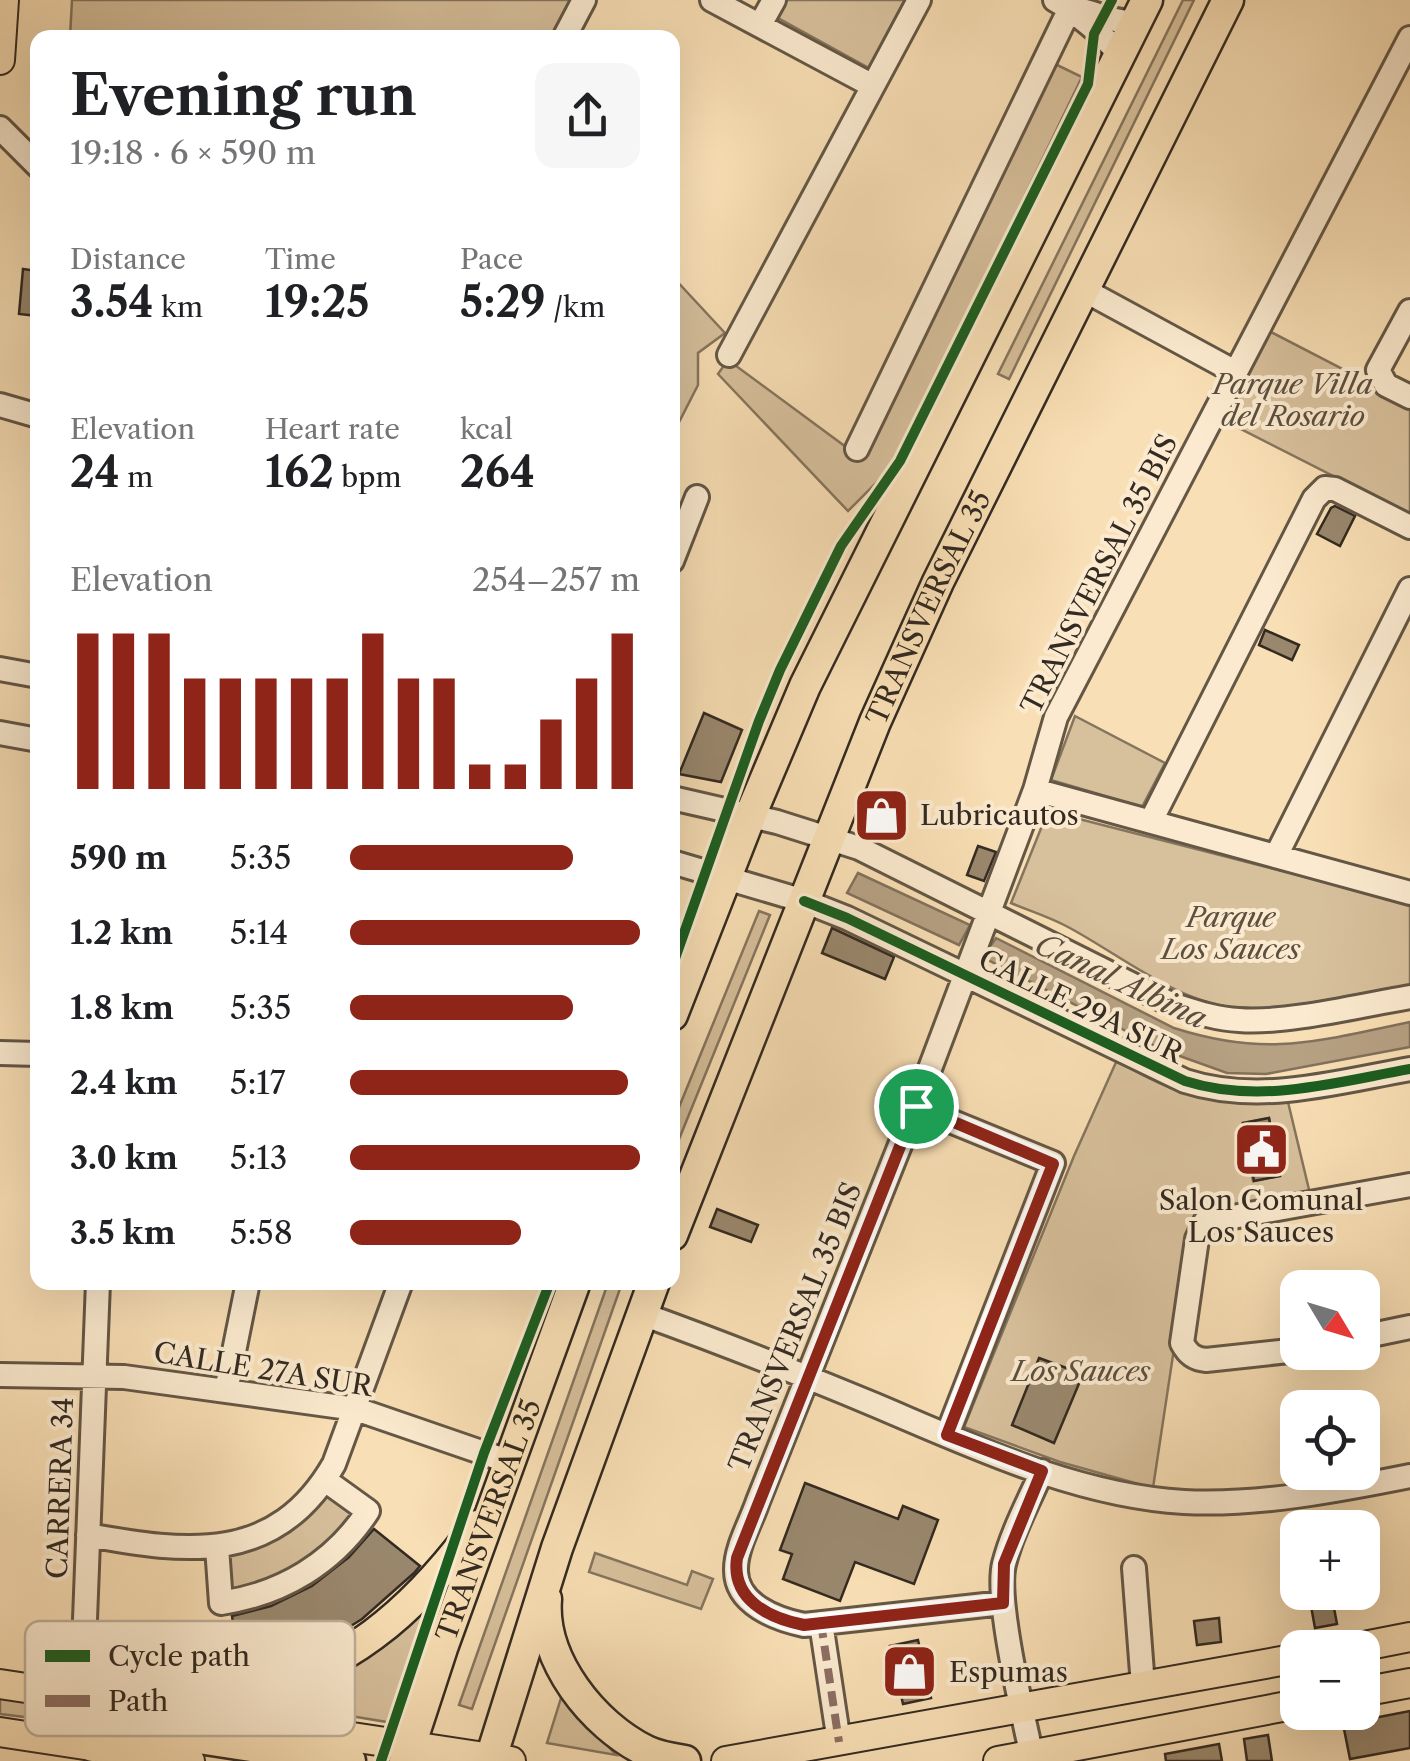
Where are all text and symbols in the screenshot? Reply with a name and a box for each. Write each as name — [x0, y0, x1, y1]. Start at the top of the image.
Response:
text: Evening run — [70, 62, 417, 129]
button: share — [535, 63, 640, 168]
text: 19:18 · 6 × 590 m — [70, 133, 316, 172]
text: Distance — [70, 242, 186, 276]
text: Time — [265, 242, 336, 276]
text: Pace — [460, 242, 523, 276]
text: 3.54 — [70, 276, 153, 328]
text: 19:25 — [265, 276, 369, 328]
text: 5:29 — [460, 276, 546, 328]
text: km — [153, 290, 203, 324]
text: /km — [546, 290, 605, 324]
park label: Parque Villa del Rosario — [1211, 367, 1373, 433]
text: Elevation — [70, 412, 195, 446]
text: Heart rate — [265, 412, 400, 446]
text: kcal — [460, 412, 513, 446]
street label: TRANSVERSAL 35 BIS — [1014, 429, 1184, 719]
text: 24 — [70, 446, 120, 498]
text: 162 — [265, 446, 334, 498]
text: 264 — [460, 446, 535, 498]
text: m — [120, 460, 153, 494]
text: bpm — [334, 460, 402, 494]
street label: TRANSVERSAL 35 — [859, 485, 998, 730]
text: Elevation — [70, 560, 213, 599]
text: 254–257 m — [472, 560, 640, 599]
shop icon: Lubricautos — [851, 785, 911, 845]
place label: Lubricautos — [920, 798, 1079, 832]
text: 590 m — [70, 838, 167, 877]
text: 5:35 — [230, 838, 291, 877]
park label: Parque Los Sauces — [1160, 900, 1301, 966]
text: 1.2 km — [70, 913, 173, 952]
text: 5:14 — [230, 913, 288, 952]
water label: Canal Albina — [1029, 925, 1213, 1037]
street label: CALLE 29A SUR — [973, 942, 1190, 1071]
text: 1.8 km — [70, 988, 174, 1027]
text: 5:35 — [230, 988, 291, 1027]
text: 2.4 km — [70, 1063, 178, 1102]
text: 5:17 — [230, 1063, 286, 1102]
pin — [874, 1064, 959, 1149]
icon: arrive — [889, 1079, 944, 1134]
public building icon: Salon Comunal Los Sauces — [1231, 1119, 1291, 1179]
text: 3.0 km — [70, 1138, 178, 1177]
text: 5:13 — [230, 1138, 287, 1177]
street label: TRANSVERSAL 35 BIS — [721, 1177, 869, 1477]
place label: Salon Comunal Los Sauces — [1159, 1183, 1363, 1249]
text: 3.5 km — [70, 1213, 176, 1252]
text: 5:58 — [230, 1213, 293, 1252]
north arrow — [1280, 1270, 1380, 1370]
map controls — [1280, 1270, 1380, 1730]
street label: CALLE 27A SUR — [151, 1335, 376, 1403]
park label: Los Sauces — [1010, 1354, 1151, 1388]
button: locate — [1280, 1390, 1380, 1490]
street label: TRANSVERSAL 35 — [429, 1395, 548, 1646]
street label: CARRERA 34 — [40, 1397, 80, 1579]
button: + — [1280, 1510, 1380, 1610]
legend — [25, 1621, 355, 1736]
button: − — [1280, 1630, 1380, 1730]
text: Cycle path — [108, 1639, 250, 1673]
shop icon: Espumas — [880, 1642, 940, 1702]
place label: Espumas — [949, 1655, 1068, 1689]
text: Path — [108, 1684, 168, 1718]

